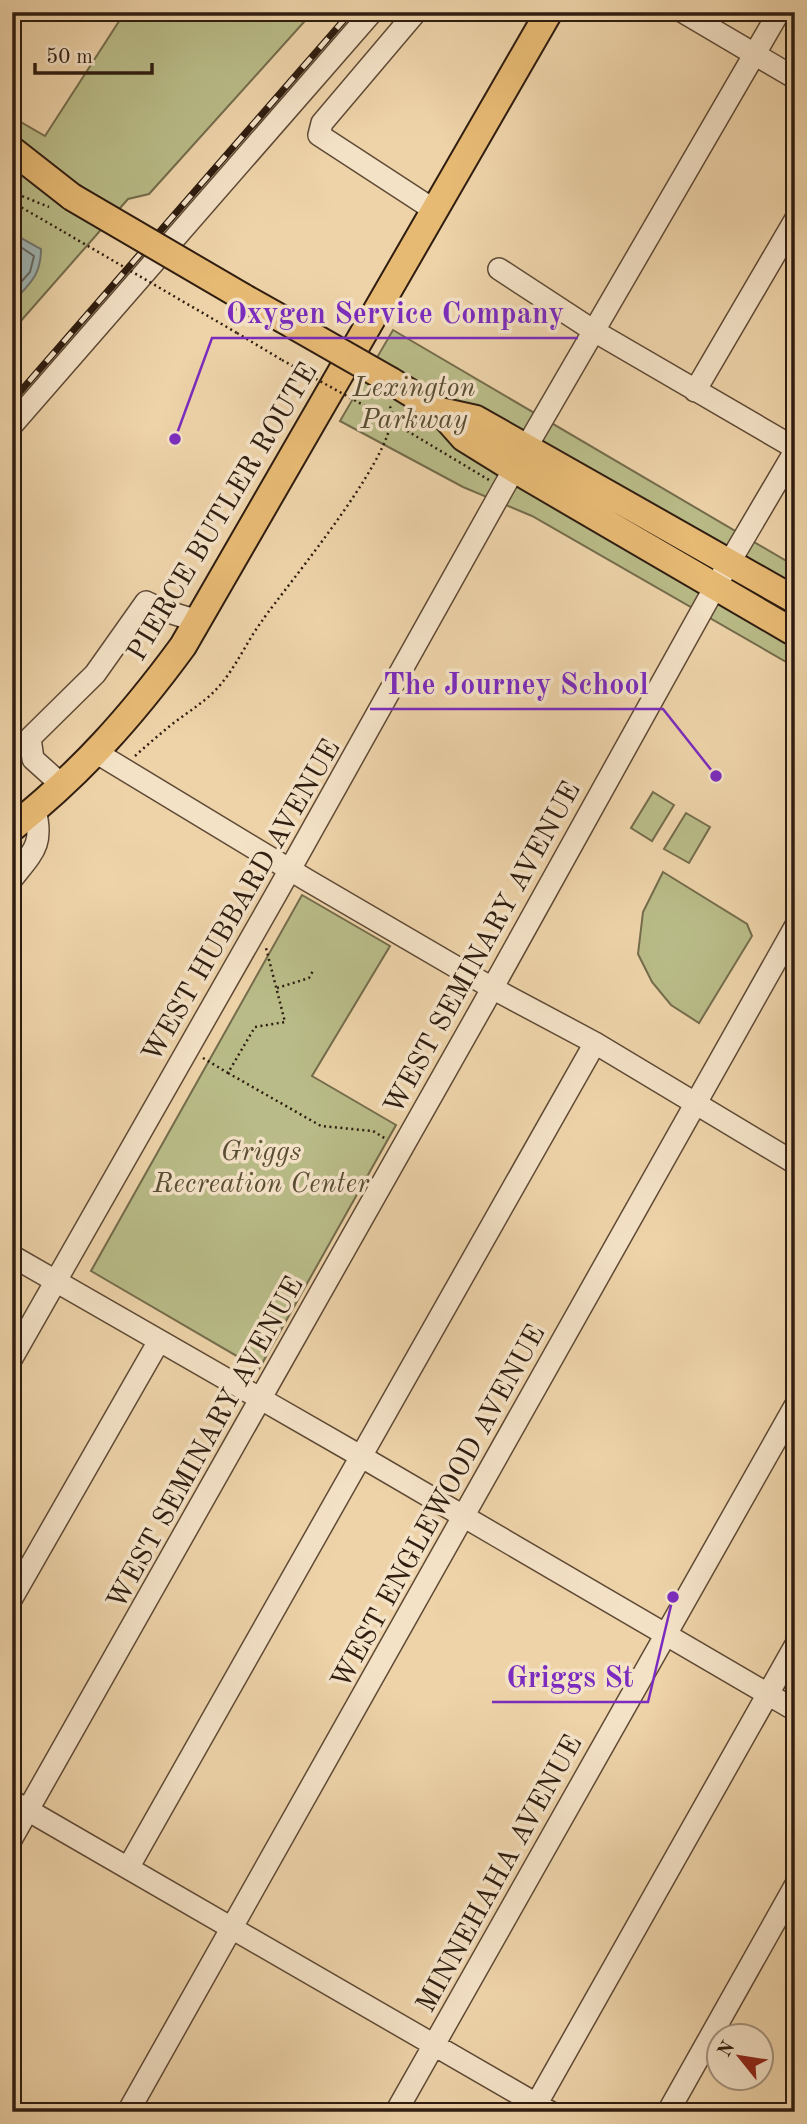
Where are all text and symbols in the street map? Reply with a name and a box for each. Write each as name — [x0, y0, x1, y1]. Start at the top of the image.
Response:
scale bar — [35, 32, 152, 76]
text: 50 m — [46, 47, 93, 68]
callout: Oxygen Service Company — [212, 287, 578, 338]
text: Oxygen Service Company — [226, 300, 564, 330]
street label: PIERCE BUTLER ROUTE — [124, 359, 324, 666]
park label: Lexington Parkway — [351, 375, 476, 435]
callout: The Journey School — [370, 658, 663, 709]
text: The Journey School — [383, 671, 649, 701]
street label: WEST HUBBARD AVENUE — [139, 735, 347, 1068]
street label: WEST SEMINARY AVENUE — [380, 778, 587, 1119]
park label: Griggs Recreation Center — [152, 1139, 370, 1199]
street label: WEST SEMINARY AVENUE — [103, 1273, 310, 1614]
street label: WEST ENGLEWOOD AVENUE — [328, 1321, 551, 1694]
callout: Griggs St — [492, 1651, 648, 1702]
text: Griggs St — [506, 1664, 634, 1694]
street label: MINNEHAHA AVENUE — [413, 1731, 589, 2018]
north arrow — [706, 2022, 776, 2092]
text: N — [716, 2038, 740, 2061]

